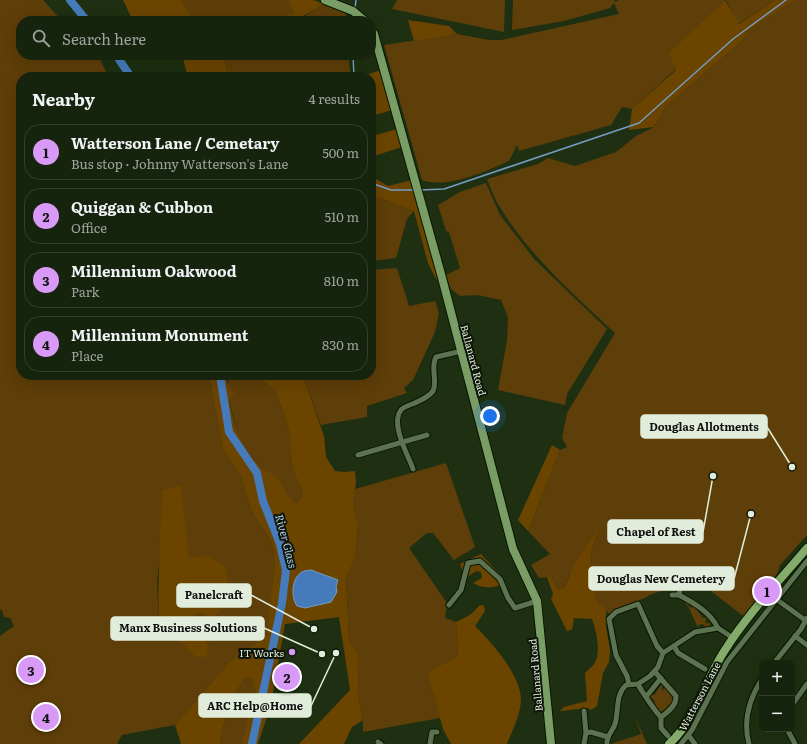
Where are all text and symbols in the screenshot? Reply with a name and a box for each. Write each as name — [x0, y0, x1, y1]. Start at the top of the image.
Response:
search box — [16, 16, 376, 60]
icon: search — [30, 27, 52, 49]
text: Search here — [62, 27, 146, 50]
text: Nearby — [32, 86, 95, 111]
text: 4 results — [309, 89, 360, 108]
text: Watterson Lane / Cemetary — [71, 131, 279, 154]
text: 1 — [43, 143, 49, 162]
text: 500 m — [322, 143, 359, 162]
text: Bus stop · Johnny Watterson's Lane — [71, 154, 288, 173]
text: Quiggan & Cubbon — [71, 195, 213, 218]
text: 2 — [43, 207, 49, 226]
text: 510 m — [324, 207, 359, 226]
text: Office — [71, 218, 107, 237]
text: Millennium Oakwood — [71, 259, 237, 282]
text: 3 — [42, 271, 50, 290]
text: 810 m — [324, 271, 359, 290]
text: Park — [71, 282, 100, 301]
text: Millennium Monument — [71, 323, 248, 346]
street label: Ballanard Road — [457, 323, 491, 397]
text: 4 — [42, 335, 50, 354]
text: 830 m — [322, 335, 359, 354]
text: Place — [71, 346, 103, 365]
your location — [480, 406, 500, 426]
callout: Douglas Allotments — [641, 415, 767, 438]
text: Douglas Allotments — [649, 418, 759, 434]
water label: River Glass — [272, 512, 302, 570]
callout: Chapel of Rest — [608, 520, 703, 543]
text: Chapel of Rest — [616, 523, 696, 539]
callout: Douglas New Cemetery — [589, 567, 734, 590]
text: Douglas New Cemetery — [597, 570, 726, 586]
pin: 1 — [754, 576, 780, 606]
callout: Panelcraft — [177, 584, 251, 607]
text: Panelcraft — [185, 586, 243, 602]
callout: Manx Business Solutions — [111, 617, 264, 640]
text: Manx Business Solutions — [119, 619, 257, 635]
street label: Ballanard Road — [524, 638, 546, 712]
place label: IT Works — [240, 645, 284, 660]
marker: IT Works — [287, 647, 297, 657]
pin: 3 — [18, 655, 44, 685]
street label: Watterson Lane — [675, 659, 723, 733]
map controls — [759, 660, 795, 732]
button: + — [759, 660, 795, 696]
pin: 2 — [274, 662, 300, 692]
callout: ARC Help@Home — [199, 694, 311, 717]
button: − — [759, 696, 795, 732]
text: ARC Help@Home — [207, 697, 303, 713]
pin: 4 — [33, 702, 59, 732]

